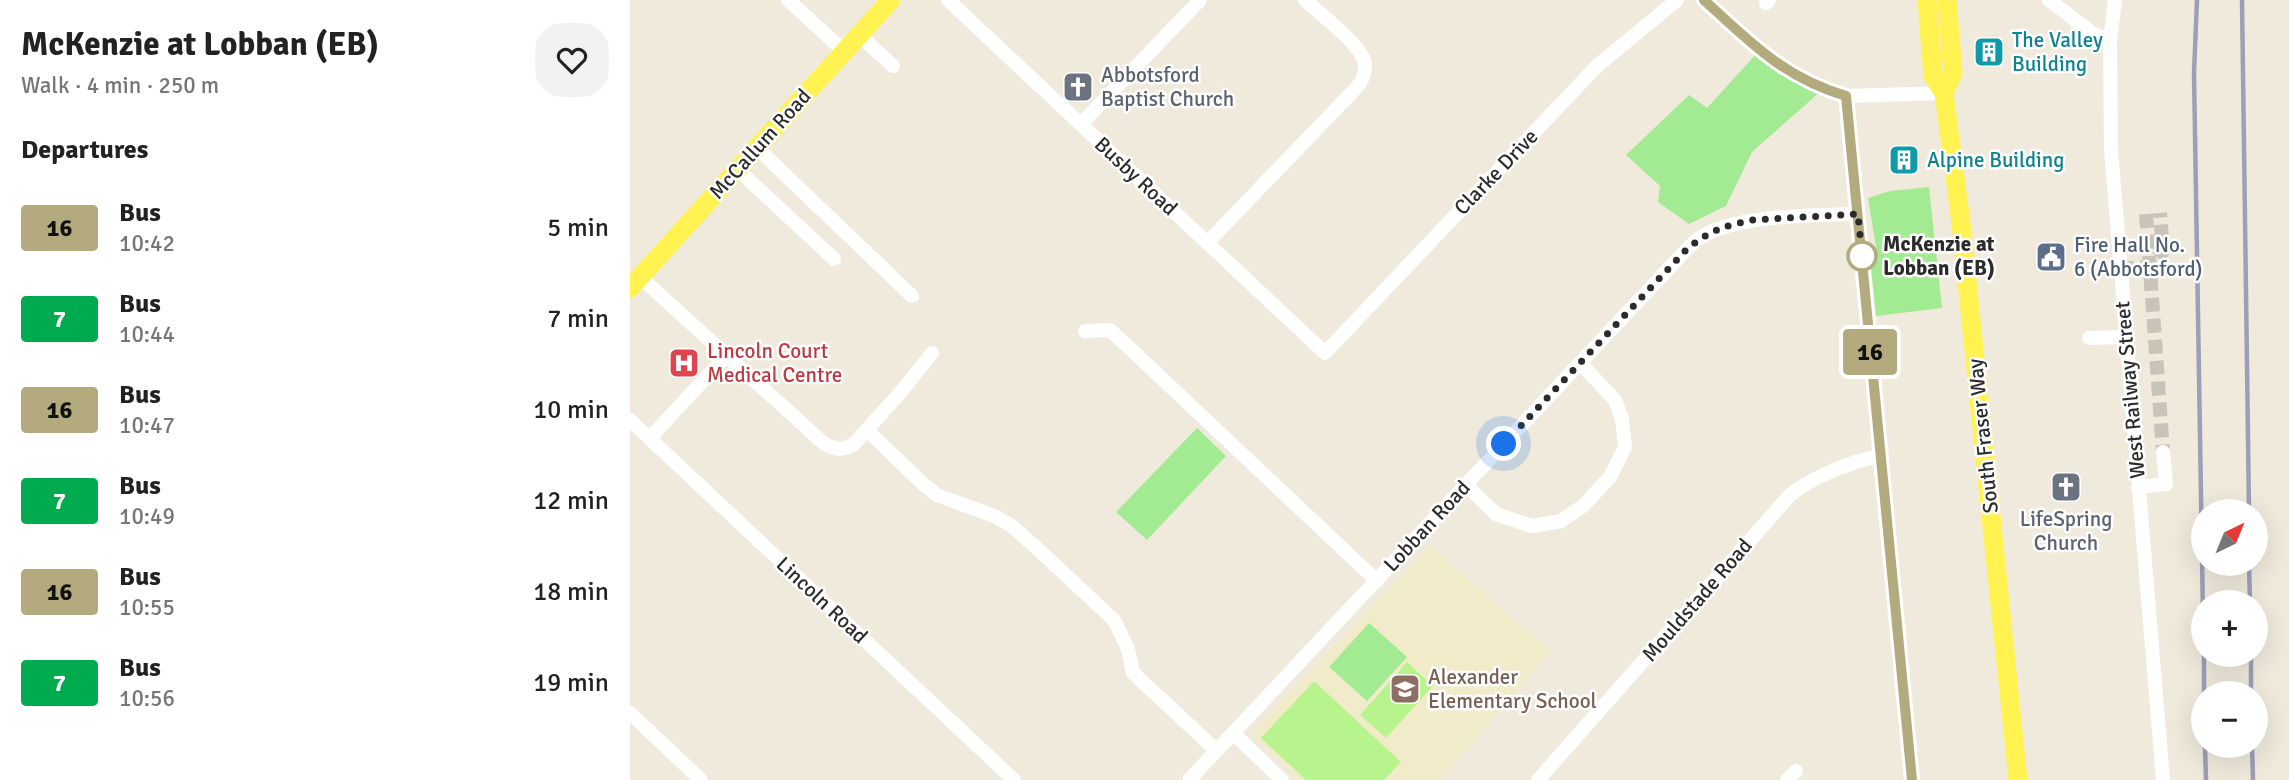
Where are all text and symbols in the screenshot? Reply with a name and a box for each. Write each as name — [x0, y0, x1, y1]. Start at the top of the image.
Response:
button: heart — [535, 23, 609, 97]
text: McKenzie at Lobban (EB) — [21, 24, 379, 65]
place label: The Valley Building — [2012, 27, 2103, 77]
building icon: The Valley Building — [1972, 35, 2006, 69]
place label: Abbotsford Baptist Church — [1101, 62, 1234, 112]
church icon: Abbotsford Baptist Church — [1061, 70, 1095, 104]
text: Walk · 4 min · 250 m — [21, 71, 219, 100]
street label: McCallum Road — [704, 83, 816, 205]
street label: Clarke Drive — [1449, 124, 1543, 220]
street label: Busby Road — [1089, 131, 1183, 221]
text: Departures — [21, 134, 148, 166]
building icon: Alpine Building — [1887, 143, 1921, 177]
place label: Alpine Building — [1927, 147, 2064, 173]
text: Bus — [119, 197, 161, 229]
text: 5 min — [547, 212, 609, 244]
text: 16 — [47, 213, 72, 243]
text: 10:42 — [119, 229, 175, 258]
place label: McKenzie at Lobban (EB) — [1883, 231, 1995, 281]
place label: Fire Hall No. 6 (Abbotsford) — [2074, 232, 2203, 282]
public building icon: Fire Hall No. 6 (Abbotsford) — [2034, 240, 2068, 274]
marker: McKenzie at Lobban (EB) — [1847, 241, 1877, 271]
text: Bus — [119, 288, 161, 320]
street label: West Railway Street — [2109, 300, 2151, 480]
text: 7 min — [547, 303, 609, 335]
text: 7 — [53, 304, 66, 334]
text: 10:44 — [119, 320, 175, 349]
line badge: 16 — [1838, 329, 1902, 375]
text: 16 — [1857, 337, 1883, 367]
place label: Lincoln Court Medical Centre — [707, 338, 842, 388]
hospital icon: Lincoln Court Medical Centre — [667, 346, 701, 380]
street label: South Fraser Way — [1962, 357, 2004, 515]
text: Bus — [119, 379, 161, 411]
text: 10 min — [533, 394, 609, 426]
text: 16 — [47, 395, 72, 425]
text: 10:47 — [119, 411, 175, 440]
your location — [1486, 426, 1521, 461]
text: Bus — [119, 470, 161, 502]
church icon: LifeSpring Church — [2049, 470, 2083, 504]
street label: Lobban Road — [1378, 475, 1476, 577]
text: 12 min — [533, 485, 609, 517]
text: 7 — [53, 486, 66, 516]
north arrow — [2191, 499, 2268, 576]
map controls — [2191, 499, 2268, 758]
text: 10:49 — [119, 502, 175, 531]
place label: LifeSpring Church — [2020, 506, 2112, 556]
street label: Mouldstade Road — [1636, 533, 1758, 667]
street label: Lincoln Road — [771, 551, 873, 649]
text: Bus — [119, 561, 161, 593]
text: 18 min — [533, 576, 609, 608]
text: 16 — [47, 577, 72, 607]
button: + — [2191, 590, 2268, 667]
text: 10:55 — [119, 593, 175, 622]
text: Bus — [119, 652, 161, 684]
place label: Alexander Elementary School — [1428, 664, 1597, 714]
text: 19 min — [533, 667, 609, 699]
text: 7 — [53, 668, 66, 698]
school or university icon: Alexander Elementary School — [1388, 672, 1422, 706]
button: − — [2191, 681, 2268, 758]
text: 10:56 — [119, 684, 175, 713]

